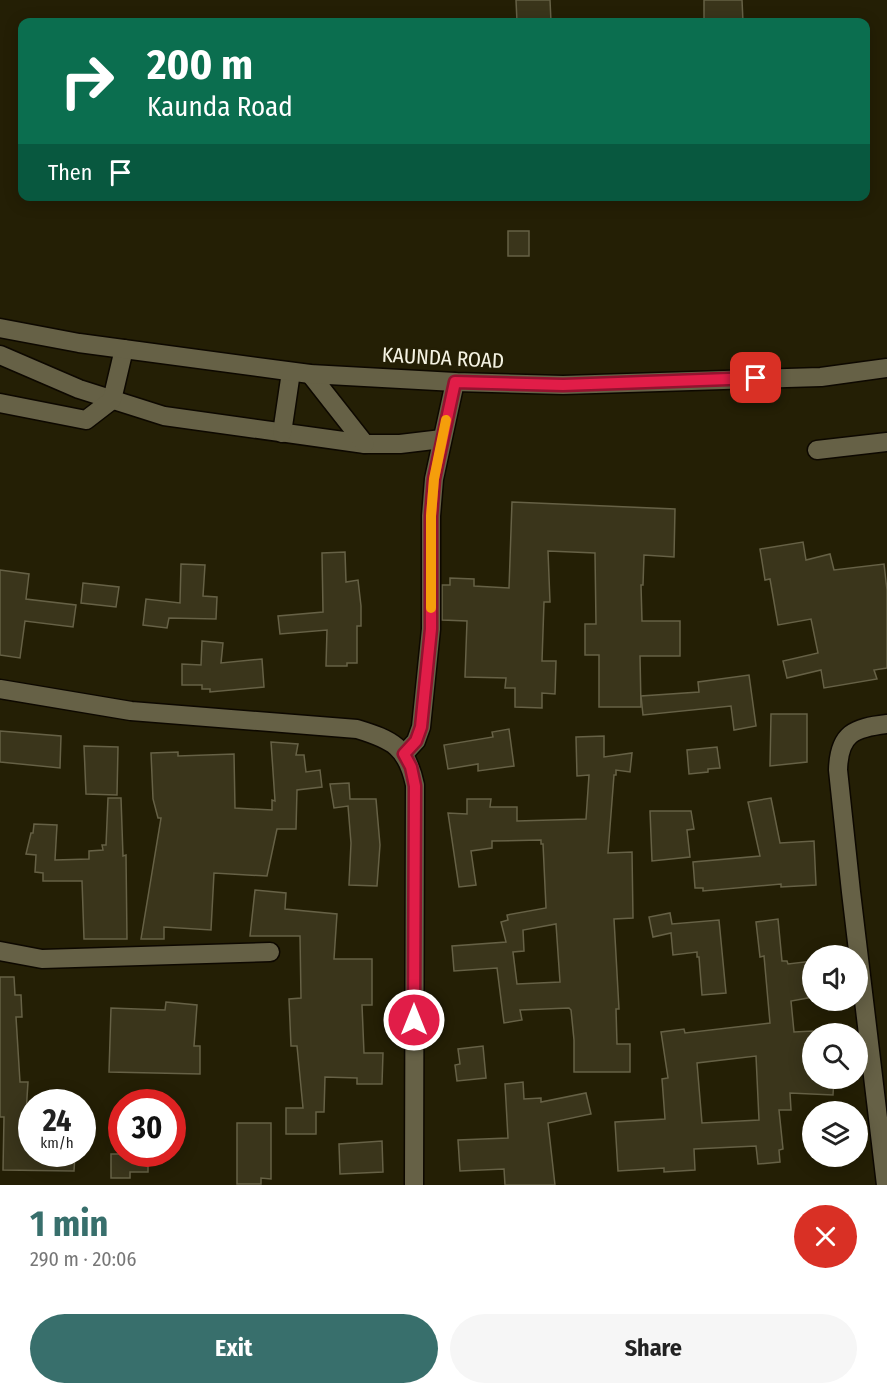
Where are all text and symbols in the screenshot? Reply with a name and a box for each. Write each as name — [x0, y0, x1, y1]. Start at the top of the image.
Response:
text: 200 m — [147, 40, 253, 90]
icon: right — [48, 42, 126, 120]
text: Kaunda Road — [147, 91, 293, 123]
icon: arrive — [104, 156, 137, 189]
text: Then — [48, 159, 92, 186]
street label: KAUNDA ROAD — [381, 342, 505, 374]
pin — [730, 352, 781, 403]
icon: arrive — [739, 361, 772, 394]
map controls — [802, 945, 868, 1167]
button: sound — [802, 945, 868, 1011]
position arrow — [382, 988, 446, 1052]
button: search — [802, 1023, 868, 1089]
speed limit sign: 30 — [108, 1089, 186, 1167]
button: layers — [802, 1101, 868, 1167]
text: 24 — [43, 1103, 71, 1139]
text: km/h — [40, 1134, 74, 1152]
text: 1 min — [30, 1202, 108, 1246]
button: close — [794, 1205, 857, 1268]
text: 290 m · 20:06 — [30, 1247, 136, 1271]
button: Exit — [30, 1314, 438, 1383]
button: Share — [450, 1314, 857, 1383]

